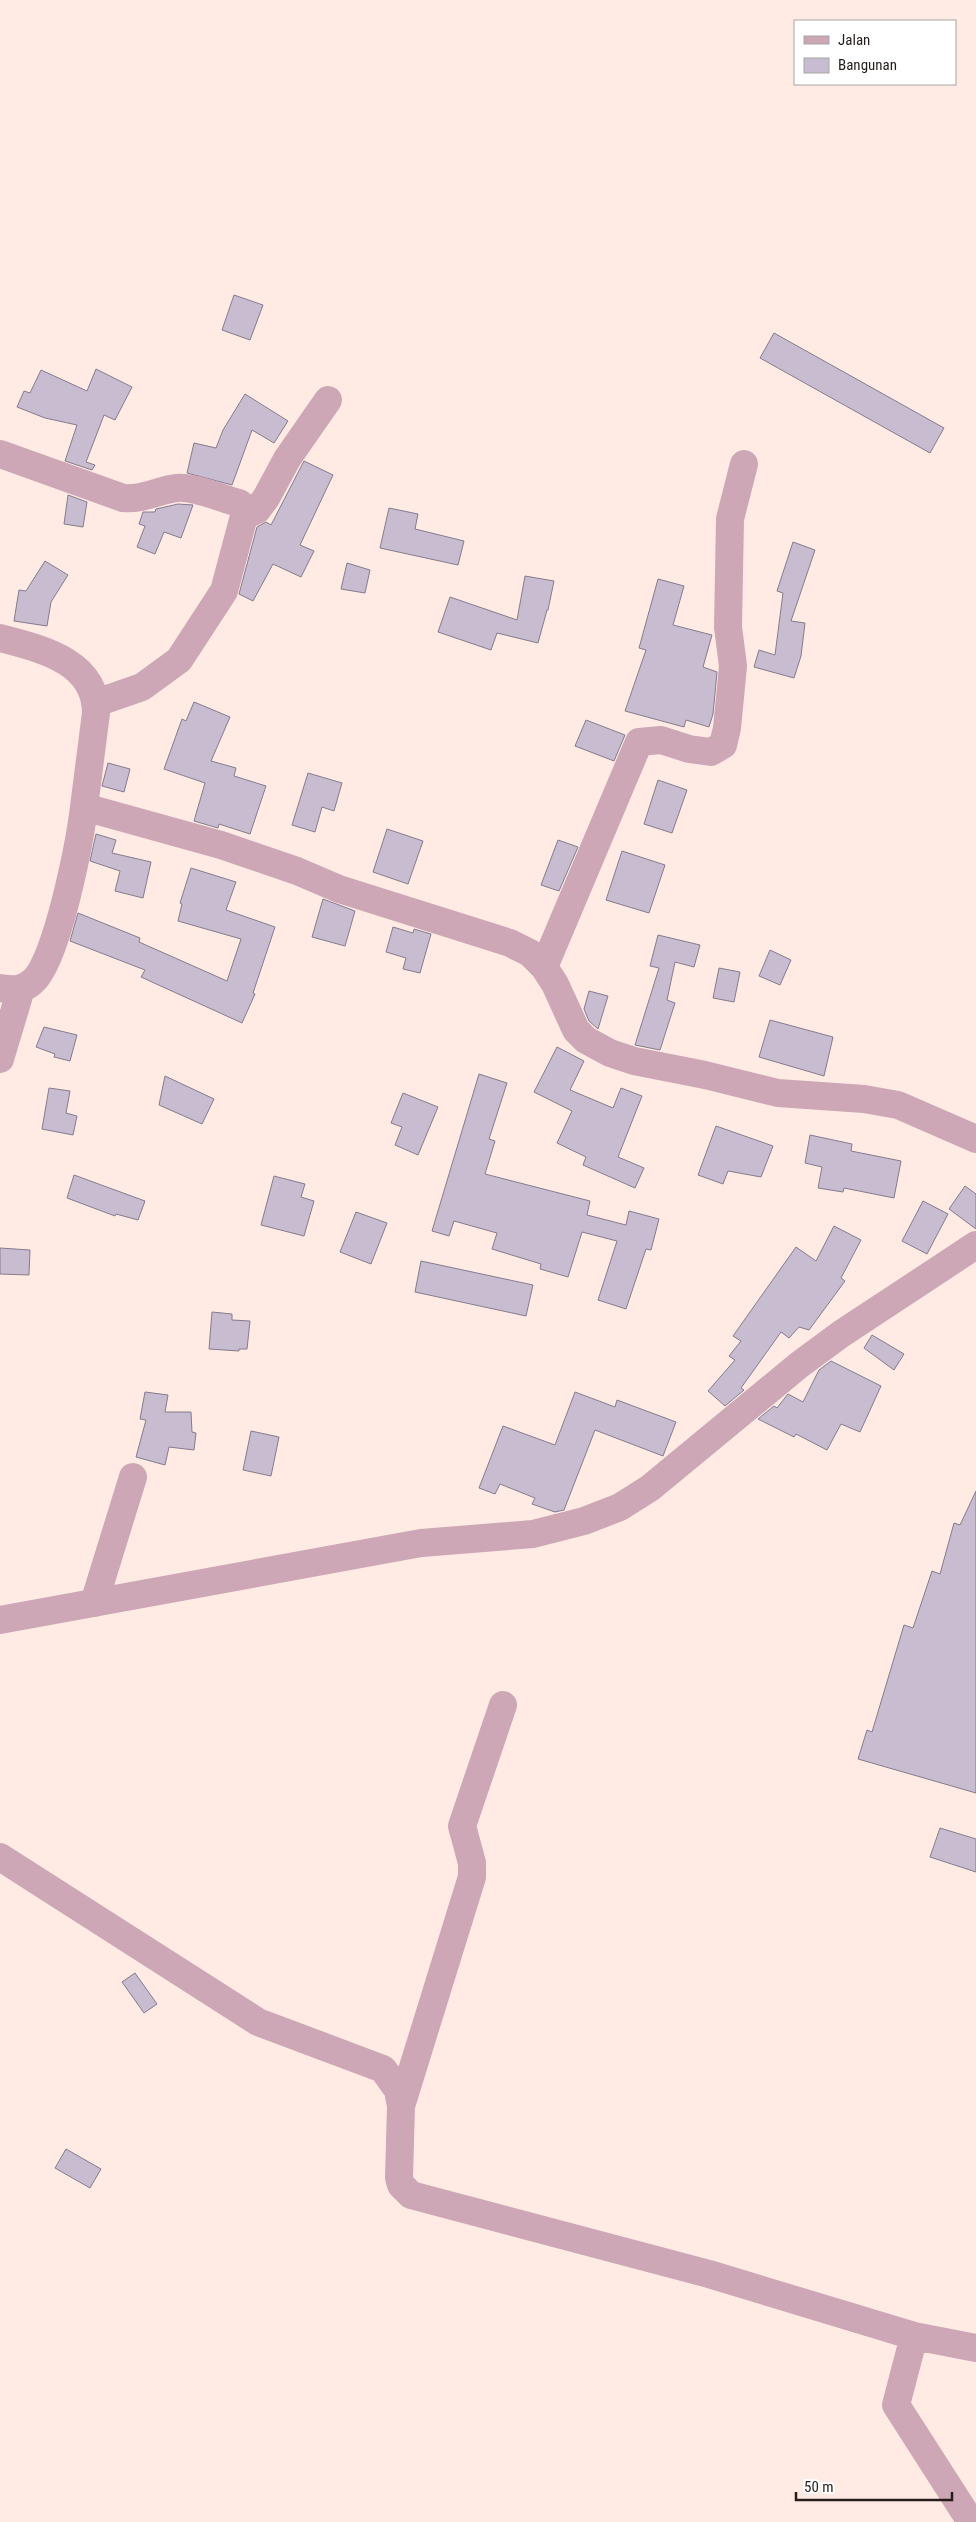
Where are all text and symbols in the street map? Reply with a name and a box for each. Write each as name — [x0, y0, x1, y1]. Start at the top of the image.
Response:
legend — [794, 20, 956, 85]
text: Jalan — [838, 31, 870, 49]
text: Bangunan — [838, 56, 897, 74]
scale bar — [796, 2470, 952, 2502]
text: 50 m — [804, 2478, 834, 2496]

